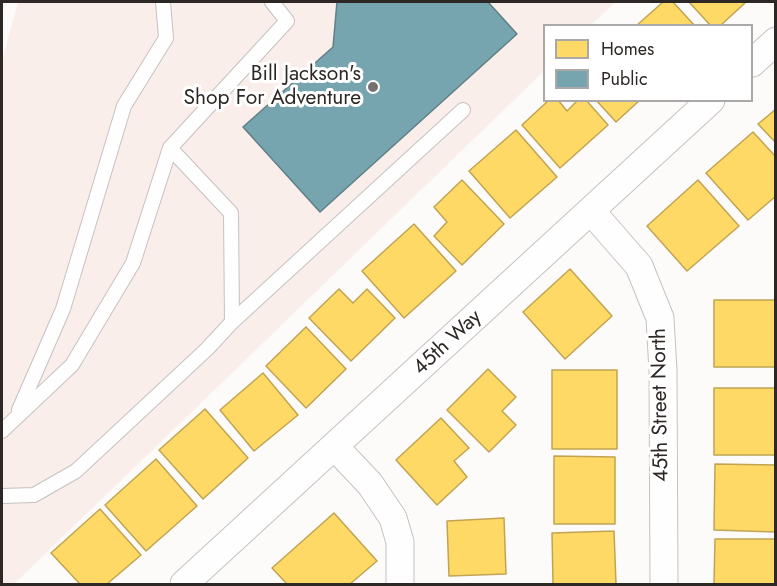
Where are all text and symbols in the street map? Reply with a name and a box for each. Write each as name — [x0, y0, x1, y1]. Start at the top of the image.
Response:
legend — [543, 24, 753, 102]
text: Homes — [601, 36, 654, 62]
place label: Bill Jackson's Shop For Adventure — [184, 62, 361, 112]
text: Public — [601, 66, 648, 92]
marker: Bill Jackson's Shop For Adventure — [366, 80, 380, 94]
street label: 45th Way — [409, 305, 487, 381]
street label: 45th Street North — [647, 328, 675, 482]

